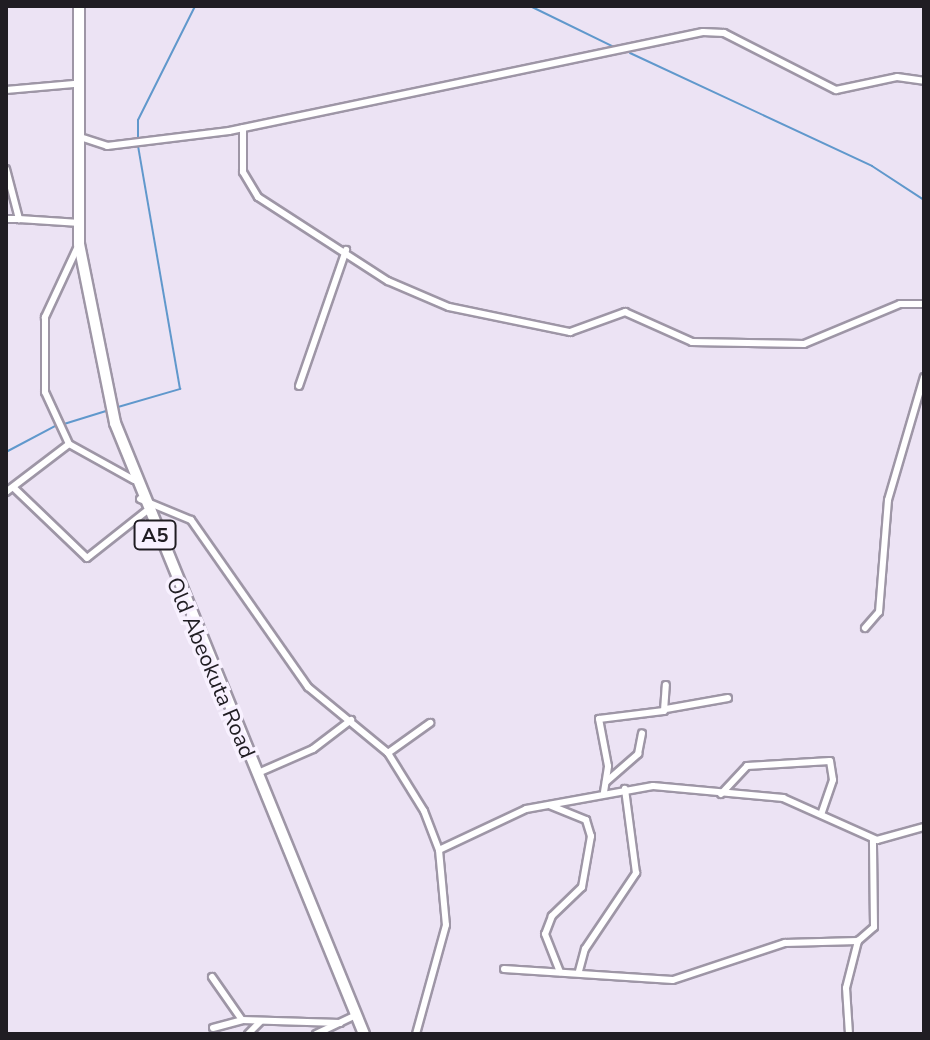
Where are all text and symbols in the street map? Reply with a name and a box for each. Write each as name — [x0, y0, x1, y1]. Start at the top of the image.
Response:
road number: A5 — [133, 519, 177, 551]
street label: Old Abeokuta Road — [160, 574, 260, 762]

